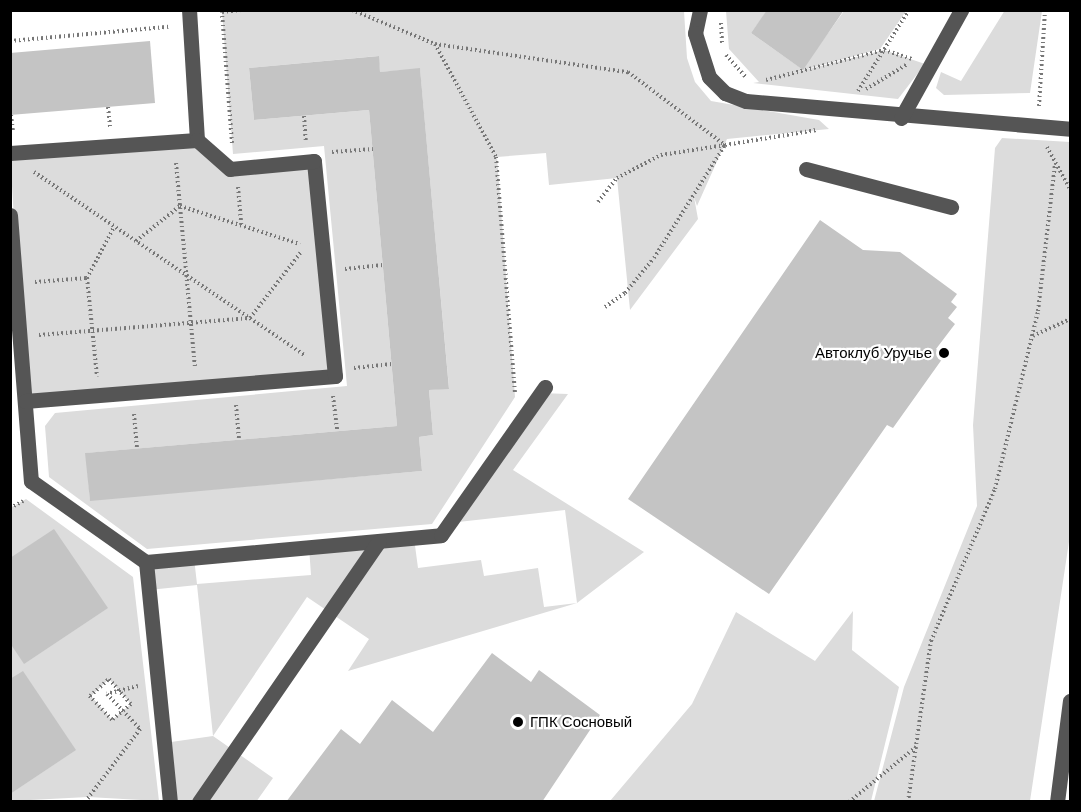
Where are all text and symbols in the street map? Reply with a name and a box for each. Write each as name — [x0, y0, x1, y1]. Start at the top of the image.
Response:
place label: Автоклуб Уручье — [815, 344, 932, 362]
marker: Автоклуб Уручье — [937, 346, 951, 360]
place label: ГПК Сосновый — [530, 713, 632, 731]
marker: ГПК Сосновый — [511, 715, 525, 729]

